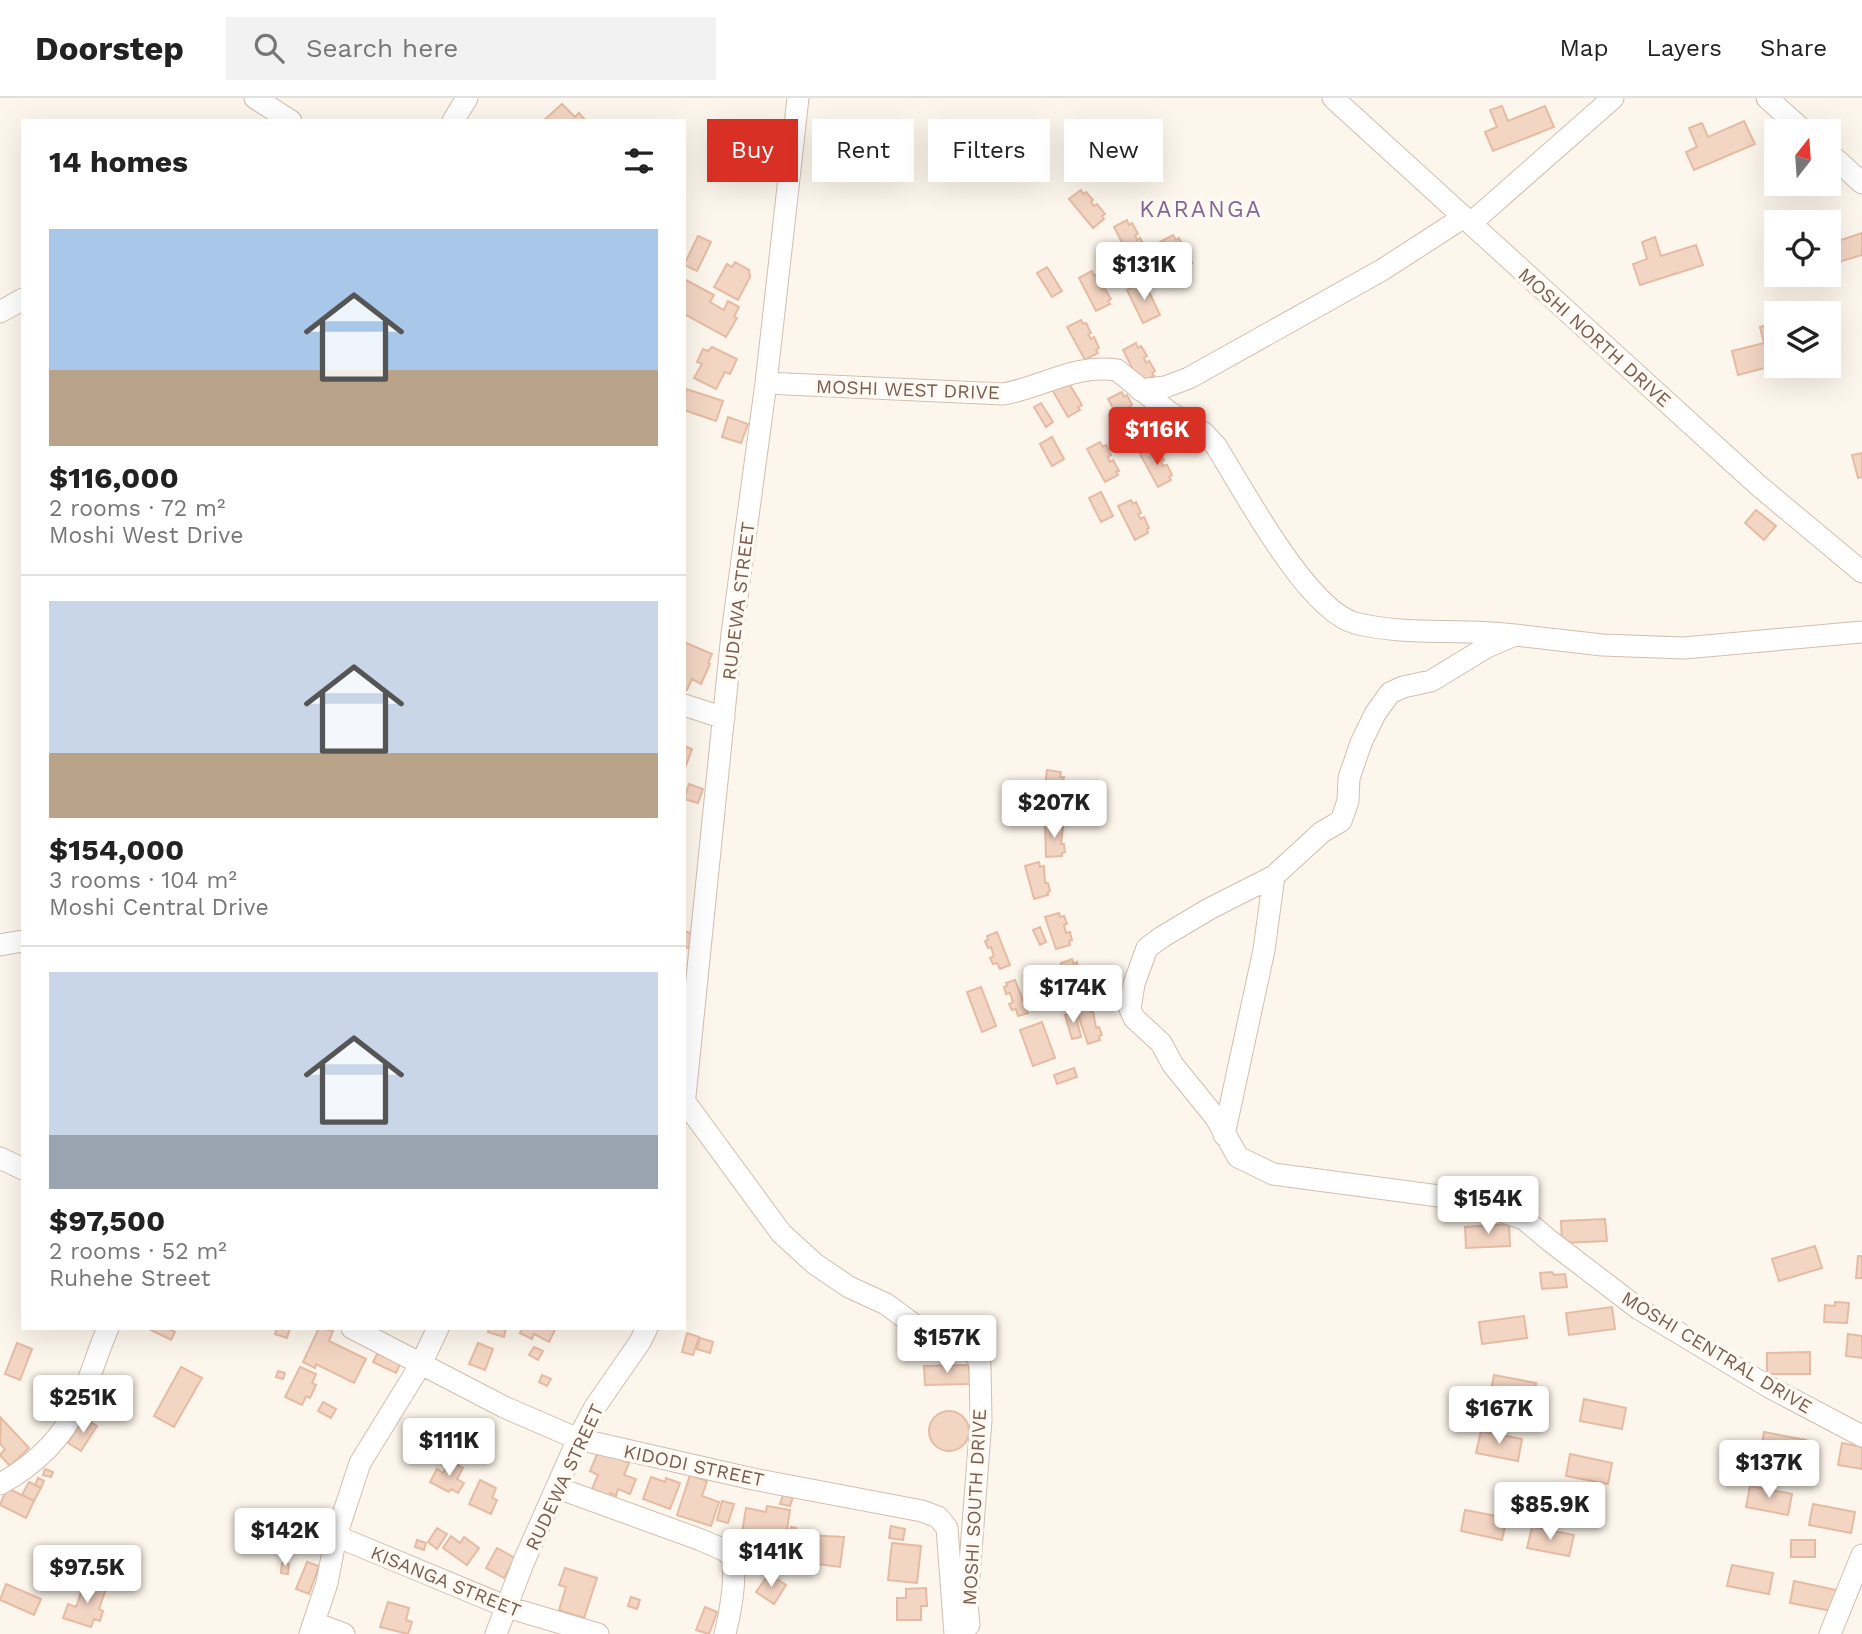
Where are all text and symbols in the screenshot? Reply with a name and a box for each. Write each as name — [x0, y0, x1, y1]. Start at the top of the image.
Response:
search box — [226, 17, 716, 80]
text: Doorstep — [35, 29, 184, 68]
icon: search — [250, 29, 288, 67]
text: Search here — [306, 33, 458, 63]
text: Map — [1560, 34, 1608, 62]
text: Layers — [1646, 34, 1722, 62]
text: Share — [1760, 34, 1827, 62]
chip: Buy — [707, 119, 798, 182]
chip: Rent — [812, 119, 914, 182]
chip: Filters — [928, 119, 1050, 182]
chip: New — [1064, 119, 1163, 182]
north arrow — [1764, 119, 1841, 196]
map controls — [1764, 119, 1841, 378]
icon: filters — [620, 142, 658, 180]
text: 14 homes — [49, 144, 188, 179]
district label: KARANGA — [1139, 196, 1263, 223]
button: locate — [1764, 210, 1841, 287]
pin: $131K — [1095, 242, 1193, 302]
text: $131K — [1112, 251, 1176, 278]
street label: MOSHI NORTH DRIVE — [1514, 263, 1676, 412]
icon: home — [291, 274, 417, 400]
button: layers — [1764, 301, 1841, 378]
street label: MOSHI WEST DRIVE — [816, 375, 1000, 404]
pin: $116K — [1108, 408, 1206, 467]
text: $116K — [1125, 416, 1189, 443]
text: $116,000 — [49, 460, 179, 495]
text: 2 rooms · 72 m² — [49, 495, 225, 522]
street label: RUDEWA STREET — [717, 521, 760, 681]
text: Moshi West Drive — [49, 522, 243, 549]
icon: home — [291, 646, 417, 772]
pin: $207K — [1005, 780, 1103, 840]
text: $207K — [1018, 789, 1090, 816]
text: $154,000 — [49, 832, 184, 867]
text: 3 rooms · 104 m² — [49, 867, 237, 894]
text: Moshi Central Drive — [49, 894, 269, 921]
pin: $174K — [1024, 965, 1122, 1025]
text: $174K — [1039, 974, 1107, 1001]
icon: home — [291, 1017, 417, 1143]
pin: $154K — [1439, 1176, 1537, 1236]
text: $154K — [1454, 1185, 1522, 1212]
text: $97,500 — [49, 1203, 165, 1238]
text: 2 rooms · 52 m² — [49, 1238, 227, 1265]
text: Ruhehe Street — [49, 1265, 210, 1292]
street label: MOSHI CENTRAL DRIVE — [1617, 1286, 1816, 1418]
pin: $157K — [898, 1316, 996, 1375]
text: $157K — [913, 1324, 981, 1351]
pin: $251K — [34, 1376, 132, 1435]
text: $251K — [49, 1384, 117, 1411]
pin: $167K — [1450, 1386, 1548, 1446]
text: $167K — [1465, 1395, 1533, 1422]
street label: RUDEWA STREET — [520, 1400, 608, 1554]
street label: MOSHI SOUTH DRIVE — [958, 1408, 991, 1606]
pin: $111K — [400, 1418, 498, 1478]
text: $111K — [419, 1427, 479, 1454]
street label: KIDODI STREET — [621, 1439, 766, 1492]
pin: $137K — [1720, 1440, 1818, 1500]
text: $137K — [1735, 1449, 1803, 1476]
pin: $85.9K — [1493, 1482, 1607, 1542]
text: $85.9K — [1510, 1491, 1590, 1518]
pin: $142K — [236, 1508, 334, 1568]
text: $142K — [251, 1517, 319, 1544]
pin: $141K — [722, 1530, 820, 1589]
text: $141K — [739, 1538, 803, 1565]
street label: KISANGA STREET — [367, 1541, 524, 1622]
pin: $97.5K — [30, 1546, 144, 1605]
text: $97.5K — [49, 1554, 125, 1581]

